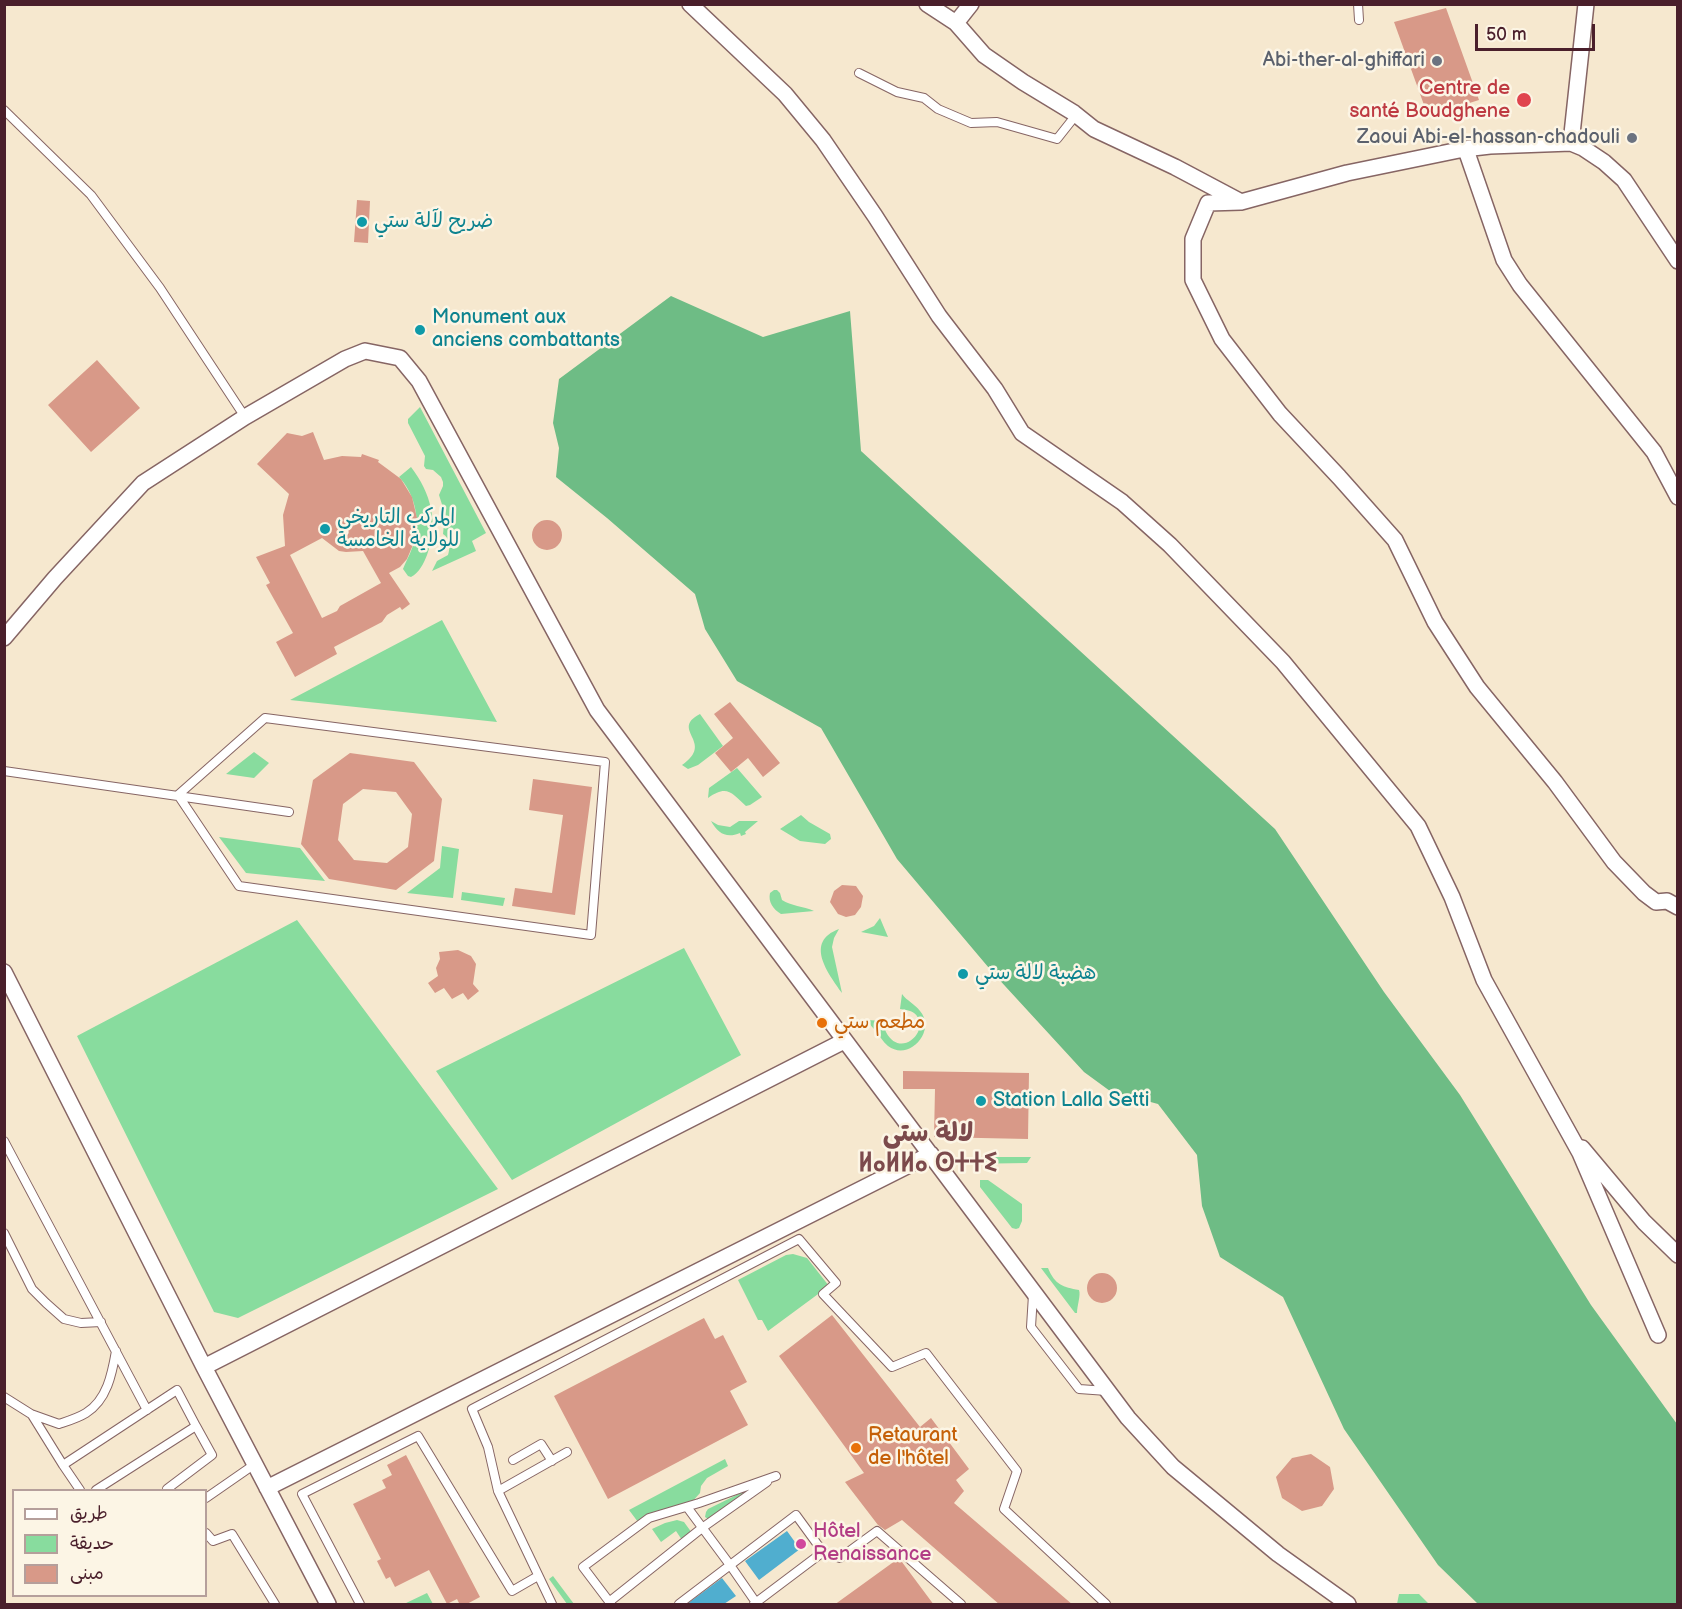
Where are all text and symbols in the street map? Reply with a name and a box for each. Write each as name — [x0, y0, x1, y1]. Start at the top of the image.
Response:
scale bar — [1478, 12, 1598, 50]
text: 50 m — [1486, 24, 1527, 45]
place label: Abi-ther-al-ghiffari — [1263, 49, 1425, 73]
marker: Abi-ther-al-ghiffari — [1430, 54, 1444, 68]
place label: Centre de santé Boudghene — [1349, 77, 1510, 124]
marker: Centre de santé Boudghene — [1515, 91, 1533, 109]
place label: Zaoui Abi-el-hassan-chadouli — [1357, 126, 1620, 150]
marker: Zaoui Abi-el-hassan-chadouli — [1625, 131, 1639, 145]
place label: ضريح لآلة ستي — [374, 210, 493, 234]
marker: ضريح لآلة ستي — [355, 215, 369, 229]
place label: Monument aux anciens combattants — [432, 306, 620, 353]
marker: Monument aux anciens combattants — [413, 323, 427, 337]
place label: المركب التاريخي للولاية الخامسة — [337, 506, 459, 553]
marker: المركب التاريخي للولاية الخامسة — [318, 522, 332, 536]
place label: هضبة لالة ستي — [975, 962, 1096, 986]
marker: هضبة لالة ستي — [956, 967, 970, 981]
place label: مطعم ستي — [834, 1011, 925, 1035]
marker: مطعم ستي — [815, 1016, 829, 1030]
place label: Station Lalla Setti — [993, 1089, 1149, 1113]
marker: Station Lalla Setti — [974, 1094, 988, 1108]
district label: لالة ستي ⵍⴰⵍⵍⴰ ⵙⵜⵜⵉ — [858, 1118, 998, 1180]
place label: Retaurant de l'hôtel — [868, 1424, 958, 1471]
marker: Retaurant de l'hôtel — [849, 1441, 863, 1455]
legend — [12, 1489, 207, 1597]
text: طريق — [70, 1503, 108, 1524]
place label: Hôtel Renaissance — [813, 1520, 931, 1567]
text: حديقة — [70, 1533, 114, 1554]
marker: Hôtel Renaissance — [794, 1537, 808, 1551]
text: مبنى — [70, 1563, 104, 1584]

